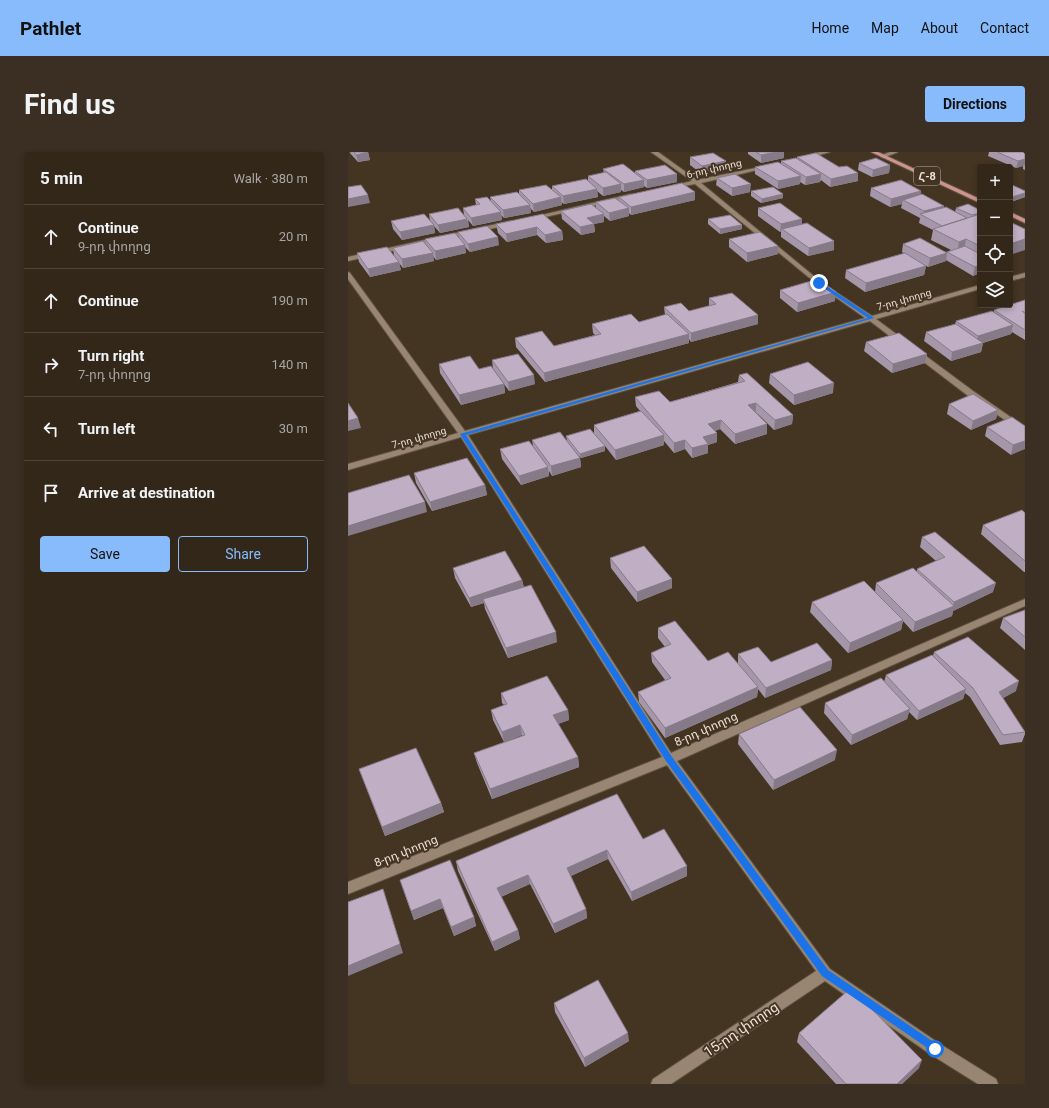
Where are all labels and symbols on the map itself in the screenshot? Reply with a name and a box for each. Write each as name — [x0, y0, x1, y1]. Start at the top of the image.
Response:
street label: 6-րդ փողոց — [685, 157, 743, 180]
road number: Հ-8 — [914, 167, 940, 185]
route end — [810, 274, 828, 292]
street label: 7-րդ փողոց — [876, 286, 933, 313]
street label: 7-րդ փողոց — [391, 424, 448, 451]
street label: 8-րդ փողոց — [672, 709, 740, 749]
street label: 8-րդ փողոց — [372, 832, 440, 870]
street label: 15-րդ փողոց — [701, 998, 781, 1060]
route start — [926, 1040, 944, 1058]

